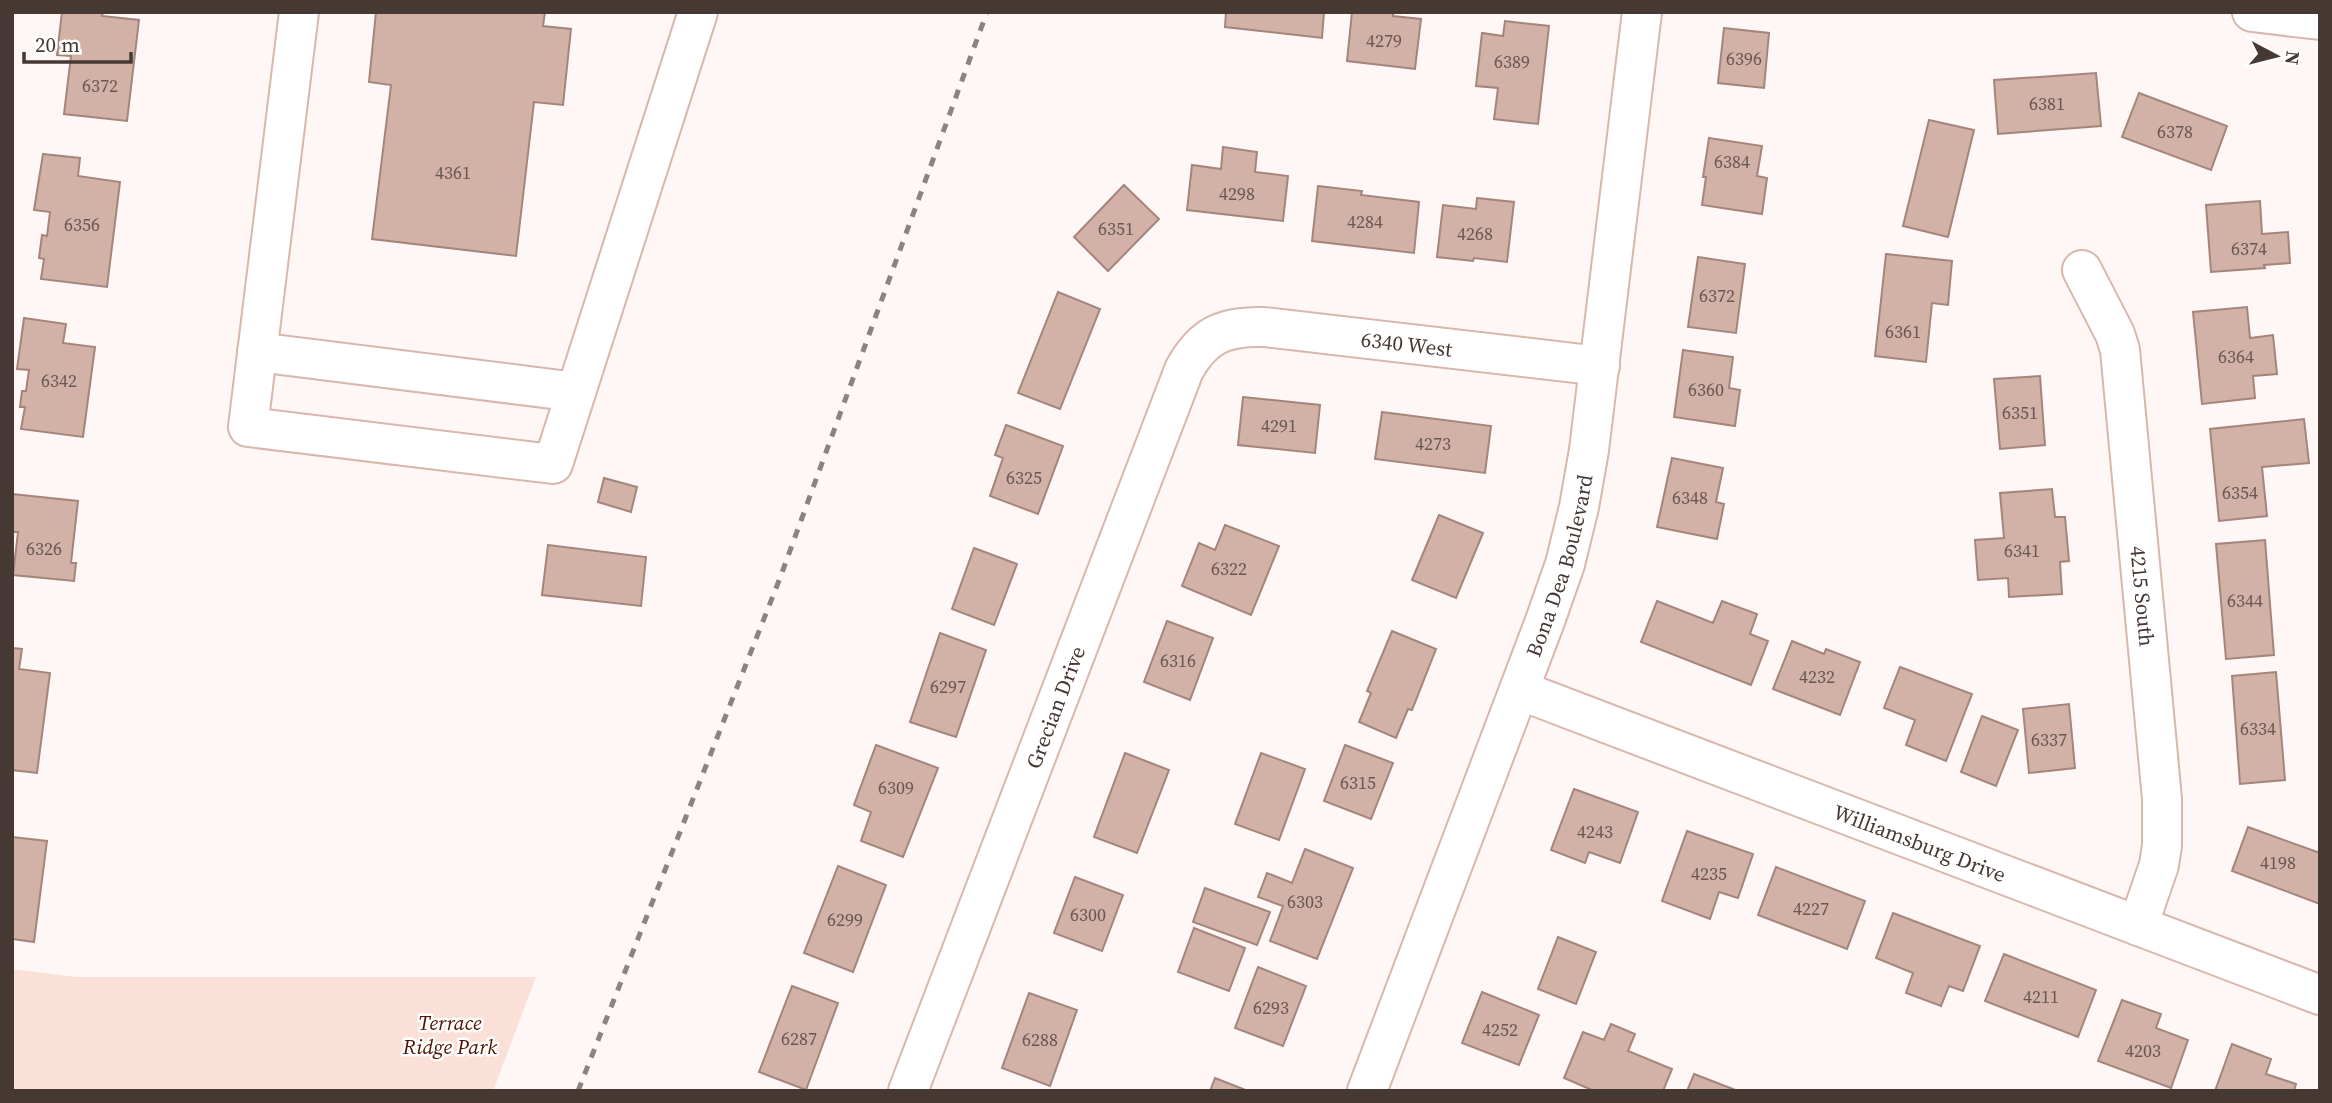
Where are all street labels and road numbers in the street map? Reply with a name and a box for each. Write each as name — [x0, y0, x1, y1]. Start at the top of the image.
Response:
street label: 6340 West — [1360, 324, 1454, 363]
street label: Bona Dea Boulevard — [1518, 472, 1599, 661]
street label: 4215 South — [2124, 545, 2162, 648]
street label: Grecian Drive — [1018, 642, 1092, 773]
street label: Williamsburg Drive — [1829, 797, 2010, 889]

